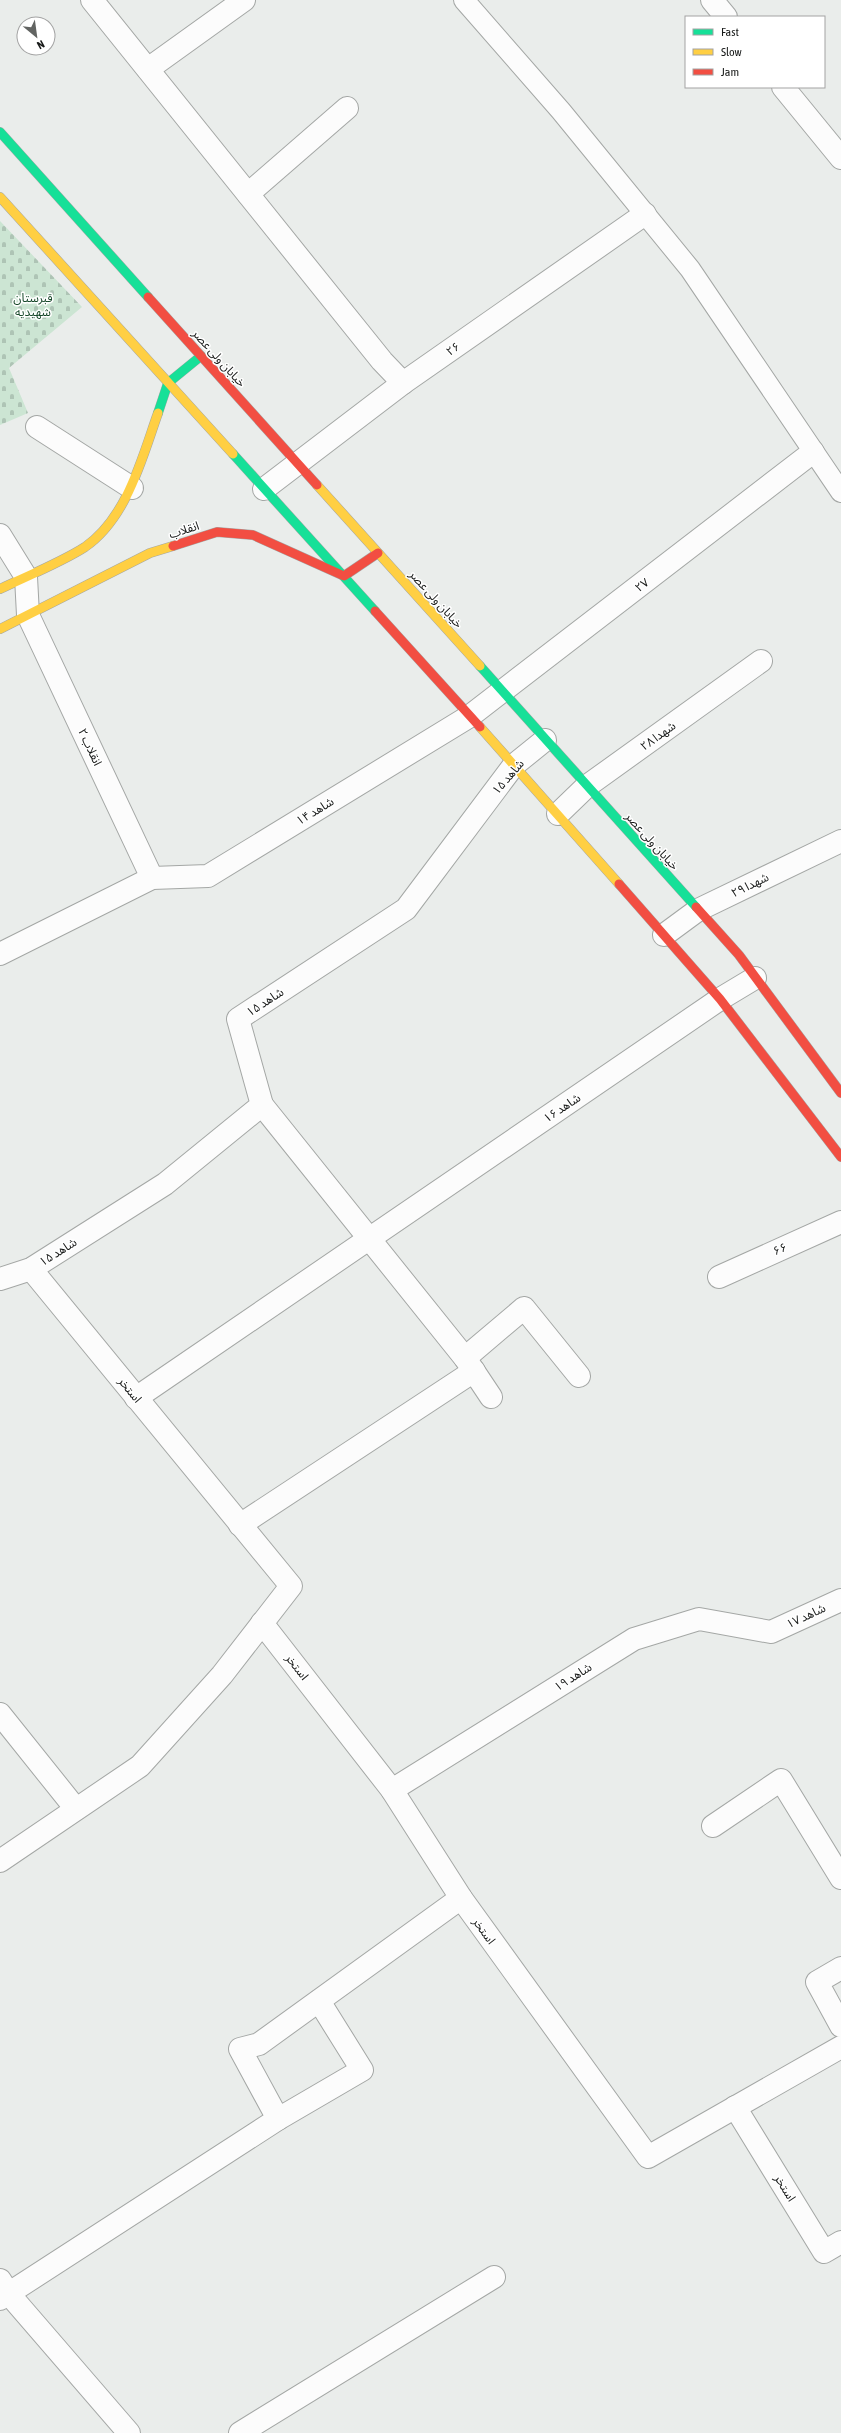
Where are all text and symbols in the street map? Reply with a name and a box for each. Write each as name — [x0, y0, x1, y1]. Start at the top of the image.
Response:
north arrow — [16, 16, 56, 56]
legend — [685, 16, 825, 88]
text: Fast — [721, 25, 739, 39]
text: N — [35, 38, 47, 52]
text: Slow — [721, 45, 742, 59]
text: Jam — [721, 65, 739, 79]
park label: قبرستان شهیدیه — [13, 291, 53, 319]
street label: خیابان ولی عصر — [189, 326, 249, 390]
street label: ۲۶ — [443, 339, 463, 359]
street label: انقلاب — [167, 518, 201, 542]
street label: خیابان ولی عصر — [406, 567, 466, 631]
street label: ۲۷ — [632, 575, 652, 595]
street label: شهدا ۲۸ — [638, 719, 678, 753]
street label: انقلاب ۲ — [75, 726, 105, 768]
street label: شاهد ۱۵ — [489, 757, 527, 797]
street label: شاهد ۱۴ — [294, 794, 336, 828]
street label: خیابان ولی عصر — [622, 809, 682, 873]
street label: شهدا ۲۹ — [729, 870, 771, 900]
street label: شاهد ۱۵ — [244, 985, 286, 1019]
street label: شاهد ۱۶ — [541, 1091, 583, 1125]
street label: شاهد ۱۵ — [37, 1235, 79, 1269]
street label: ۶۶ — [771, 1240, 789, 1258]
street label: استخر — [115, 1373, 145, 1406]
street label: شاهد ۱۷ — [784, 1601, 828, 1631]
street label: استخر — [282, 1650, 312, 1683]
street label: شاهد ۱۹ — [552, 1660, 594, 1694]
street label: استخر — [469, 1914, 498, 1947]
street label: استخر — [771, 2171, 799, 2204]

